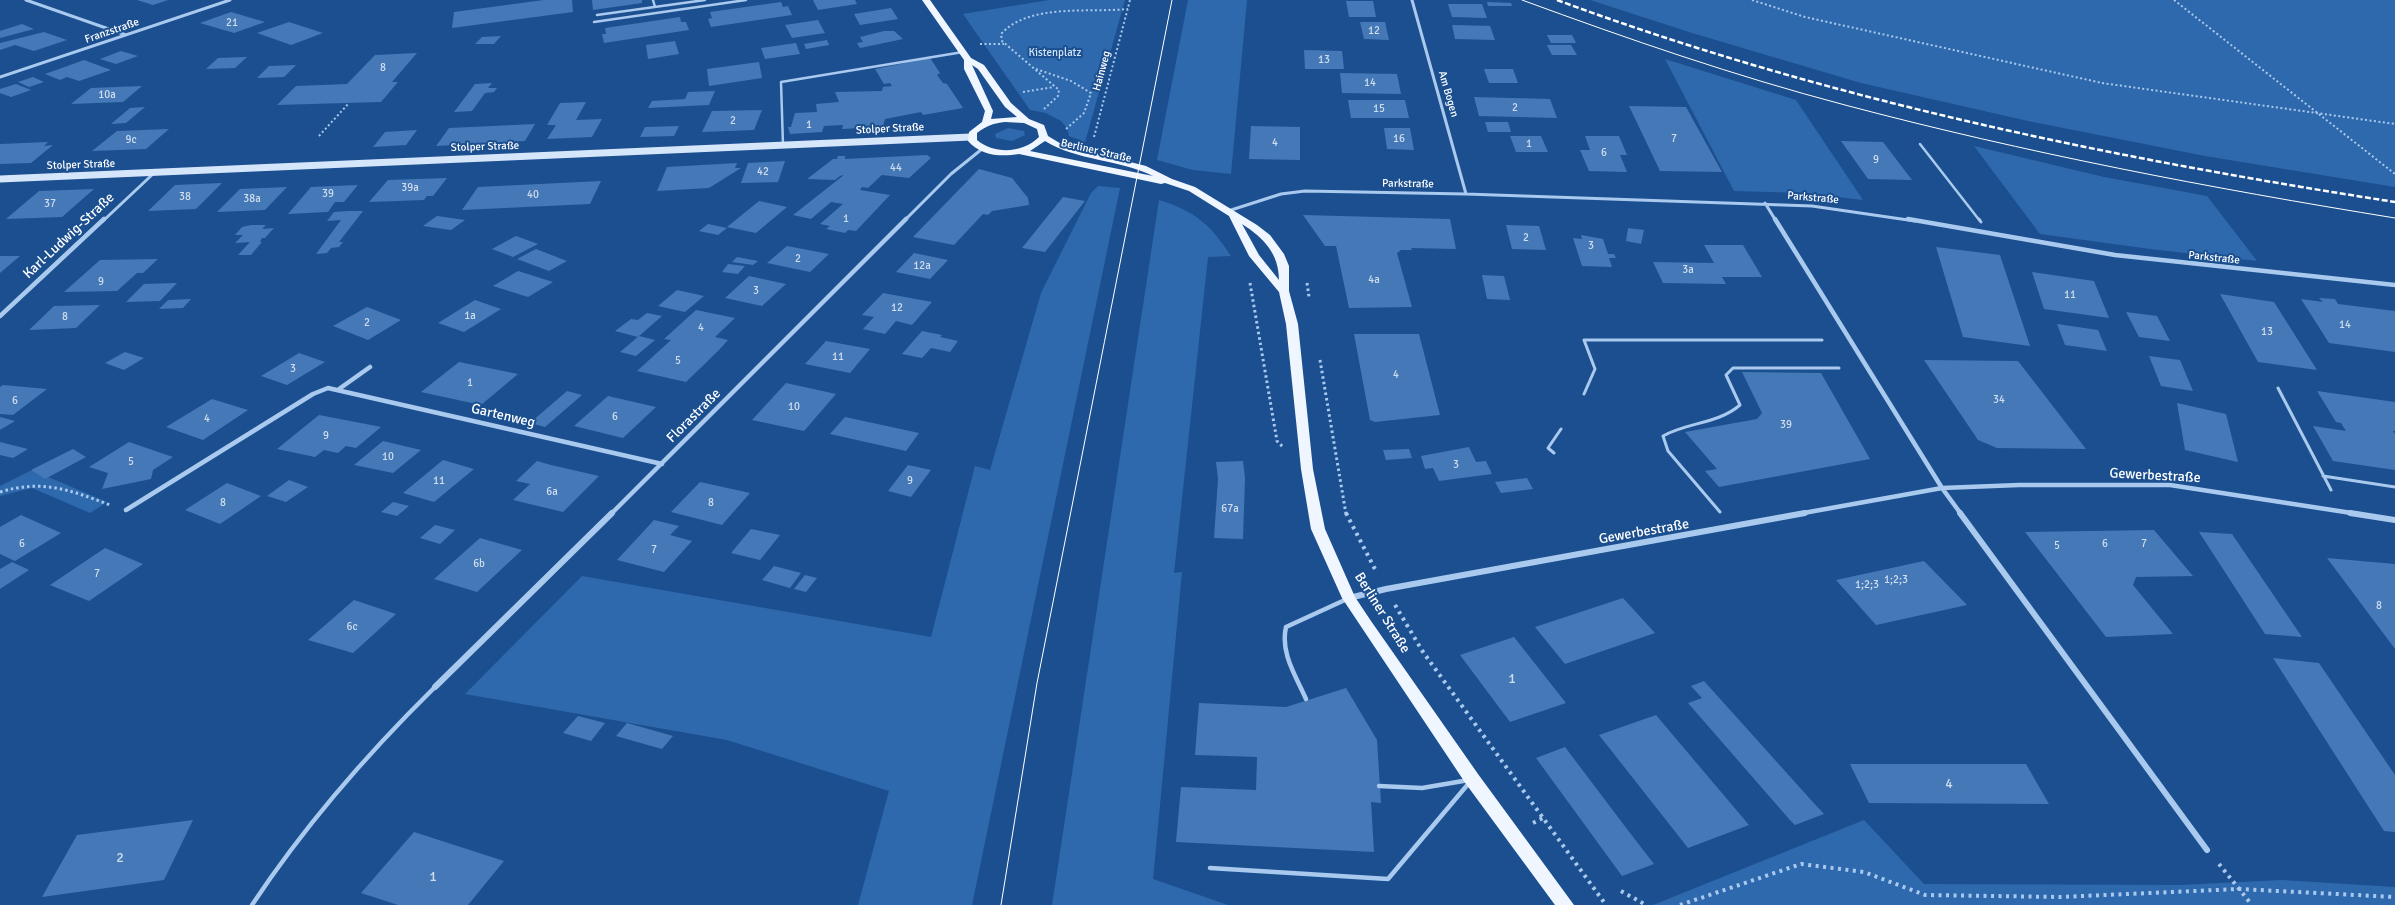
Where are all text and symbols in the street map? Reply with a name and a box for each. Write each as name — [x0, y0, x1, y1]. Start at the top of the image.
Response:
street label: Franzstraße — [83, 16, 141, 46]
house number: 21 — [226, 16, 238, 30]
house number: 12 — [1368, 24, 1380, 38]
park label: Kistenplatz — [1028, 46, 1082, 60]
street label: Hainweg — [1090, 50, 1114, 92]
house number: 13 — [1318, 53, 1330, 67]
house number: 8 — [380, 61, 386, 75]
street label: Am Bogen — [1435, 69, 1461, 119]
house number: 14 — [1364, 76, 1376, 90]
house number: 10a — [98, 88, 116, 102]
house number: 2 — [1512, 101, 1518, 115]
house number: 15 — [1373, 102, 1385, 116]
house number: 2 — [730, 114, 736, 128]
house number: 1 — [806, 118, 812, 132]
street label: Stolper Straße — [855, 121, 925, 137]
house number: 16 — [1393, 132, 1405, 146]
house number: 7 — [1671, 132, 1677, 146]
house number: 9c — [125, 133, 137, 147]
street label: Berliner Straße — [1059, 136, 1133, 166]
house number: 4 — [1272, 136, 1278, 150]
house number: 1 — [1526, 137, 1532, 151]
street label: Stolper Straße — [451, 139, 519, 155]
house number: 6 — [1601, 146, 1607, 160]
house number: 9 — [1873, 153, 1879, 167]
street label: Stolper Straße — [47, 157, 115, 173]
house number: 44 — [890, 161, 902, 175]
house number: 42 — [757, 165, 769, 179]
street label: Parkstraße — [1382, 177, 1434, 191]
house number: 39a — [401, 181, 419, 195]
house number: 39 — [322, 187, 334, 201]
house number: 40 — [527, 188, 539, 202]
street label: Karl-Ludwig-Straße — [20, 189, 118, 283]
street label: Parkstraße — [1787, 189, 1839, 207]
house number: 38 — [179, 190, 191, 204]
house number: 38a — [243, 192, 261, 206]
house number: 37 — [44, 197, 56, 211]
house number: 1 — [843, 212, 849, 226]
house number: 2 — [1523, 231, 1529, 245]
house number: 3 — [1588, 239, 1594, 253]
street label: Parkstraße — [2188, 249, 2240, 267]
house number: 2 — [795, 252, 801, 266]
house number: 12a — [913, 259, 931, 273]
house number: 3a — [1682, 263, 1694, 277]
house number: 4a — [1368, 273, 1380, 287]
house number: 9 — [98, 275, 104, 289]
house number: 3 — [753, 284, 759, 298]
house number: 11 — [2064, 288, 2076, 302]
house number: 12 — [891, 301, 903, 315]
house number: 1a — [464, 309, 476, 323]
house number: 8 — [62, 310, 68, 324]
house number: 2 — [364, 316, 370, 330]
house number: 14 — [2339, 318, 2351, 332]
house number: 4 — [698, 321, 704, 335]
house number: 13 — [2261, 325, 2273, 339]
house number: 11 — [832, 350, 844, 364]
house number: 5 — [675, 354, 681, 368]
house number: 3 — [290, 362, 296, 376]
house number: 4 — [1393, 368, 1399, 382]
house number: 1 — [467, 376, 473, 390]
street label: Florastraße — [663, 385, 725, 447]
house number: 34 — [1993, 393, 2005, 407]
house number: 6 — [12, 394, 18, 408]
street label: Gartenweg — [469, 400, 537, 432]
house number: 10 — [788, 400, 800, 414]
house number: 6 — [612, 410, 618, 424]
house number: 4 — [204, 412, 210, 426]
house number: 39 — [1780, 418, 1792, 432]
house number: 9 — [323, 429, 329, 443]
house number: 10 — [382, 450, 394, 464]
house number: 5 — [128, 455, 134, 469]
house number: 3 — [1453, 458, 1459, 472]
street label: Gewerbestraße — [2109, 465, 2201, 487]
house number: 11 — [433, 474, 445, 488]
house number: 9 — [907, 474, 913, 488]
house number: 6a — [546, 485, 558, 499]
house number: 8 — [220, 496, 226, 510]
house number: 8 — [708, 496, 714, 510]
house number: 67a — [1221, 502, 1239, 516]
street label: Gewerbestraße — [1598, 516, 1690, 548]
house number: 6 — [19, 537, 25, 551]
house number: 6 — [2102, 537, 2108, 551]
house number: 7 — [2141, 537, 2147, 551]
house number: 5 — [2054, 539, 2060, 553]
house number: 7 — [651, 543, 657, 557]
house number: 6b — [473, 557, 485, 571]
house number: 7 — [94, 567, 100, 581]
street label: Berliner Straße — [1351, 570, 1413, 656]
house number: 1;2;3 — [1884, 573, 1908, 587]
house number: 1;2;3 — [1855, 578, 1879, 592]
house number: 8 — [2376, 599, 2382, 613]
house number: 6c — [346, 620, 358, 634]
house number: 1 — [1508, 671, 1516, 687]
house number: 4 — [1945, 776, 1953, 792]
house number: 2 — [116, 850, 124, 866]
house number: 1 — [429, 869, 437, 885]

